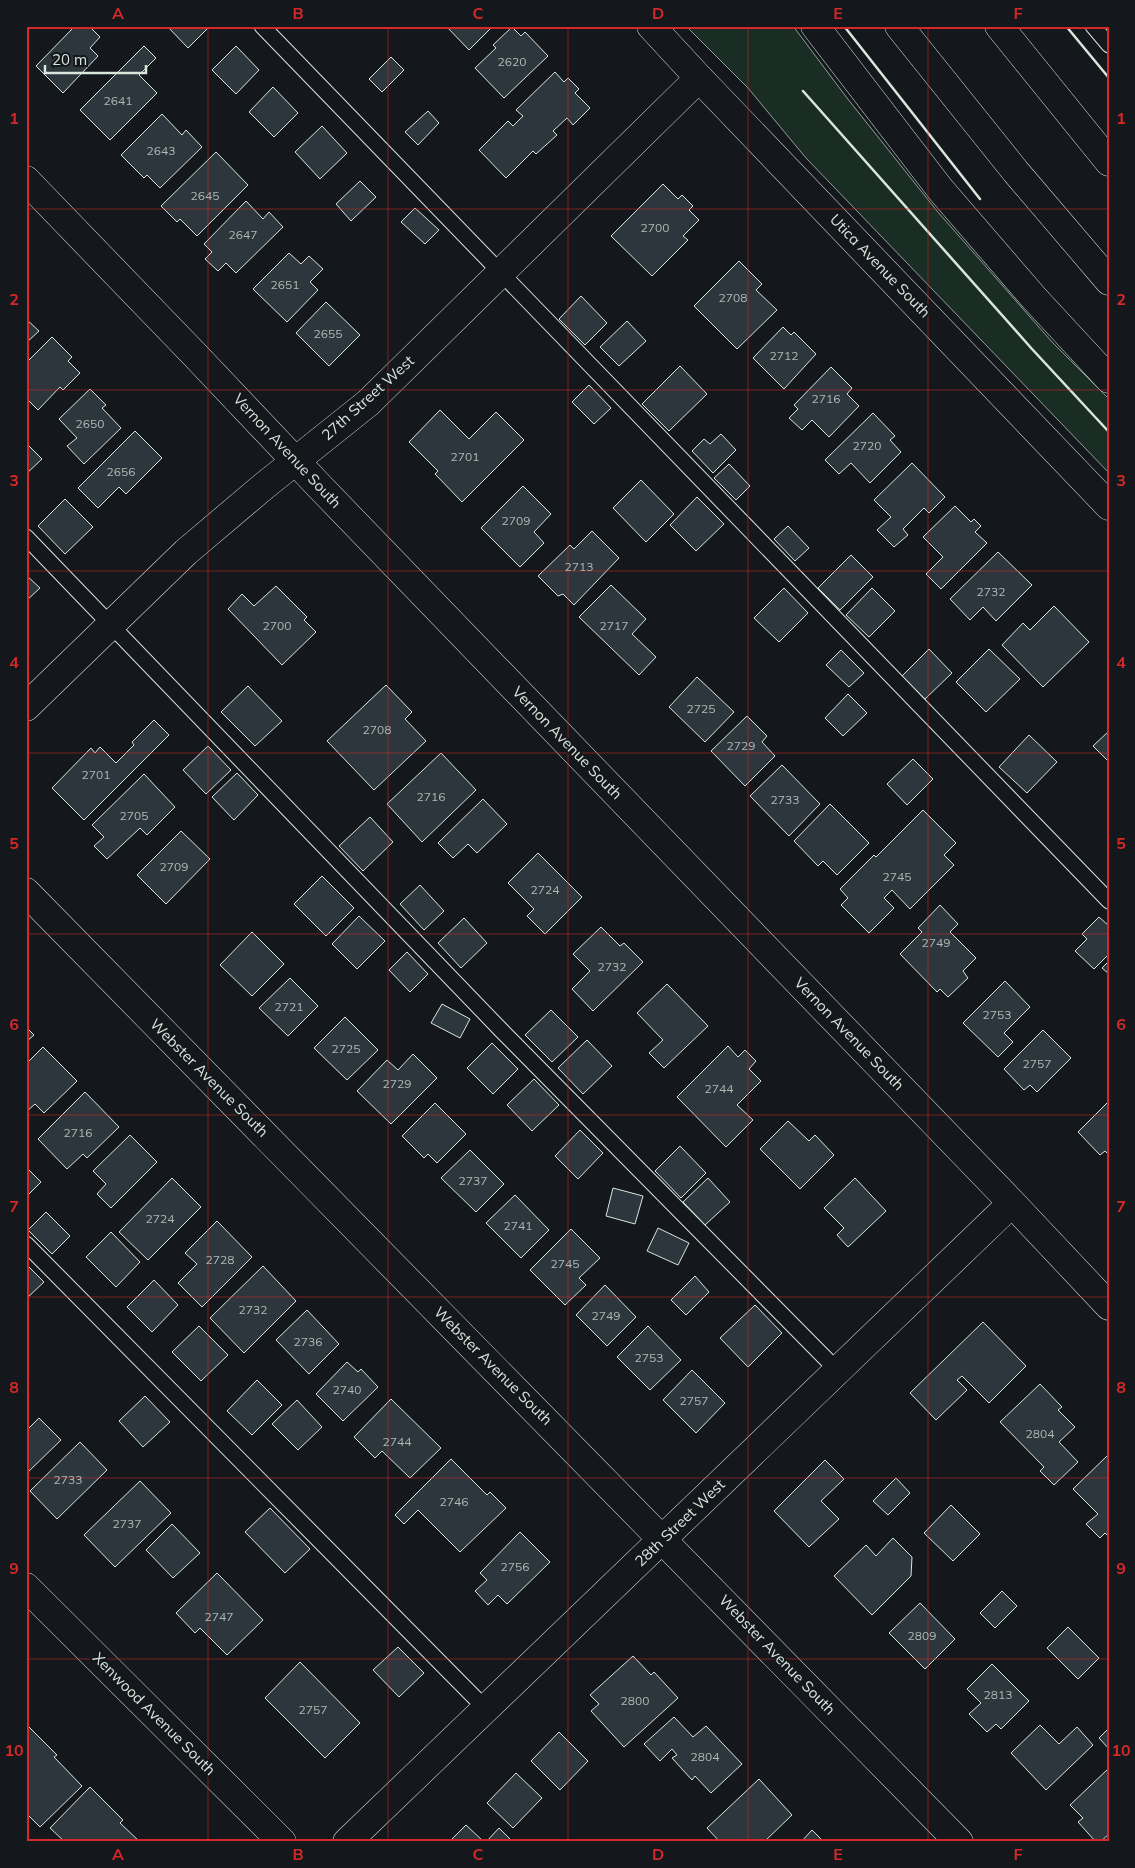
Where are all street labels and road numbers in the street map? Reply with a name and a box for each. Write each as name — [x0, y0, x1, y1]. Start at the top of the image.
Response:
street label: Utica Avenue South — [826, 210, 935, 321]
street label: 27th Street West — [317, 351, 418, 444]
street label: Vernon Avenue South — [229, 389, 345, 512]
street label: Vernon Avenue South — [508, 682, 626, 803]
street label: Vernon Avenue South — [790, 973, 908, 1094]
street label: Webster Avenue South — [146, 1014, 273, 1141]
street label: Webster Avenue South — [430, 1302, 557, 1429]
street label: 28th Street West — [631, 1475, 729, 1570]
street label: Webster Avenue South — [715, 1591, 840, 1719]
street label: Xenwood Avenue South — [89, 1648, 220, 1779]

